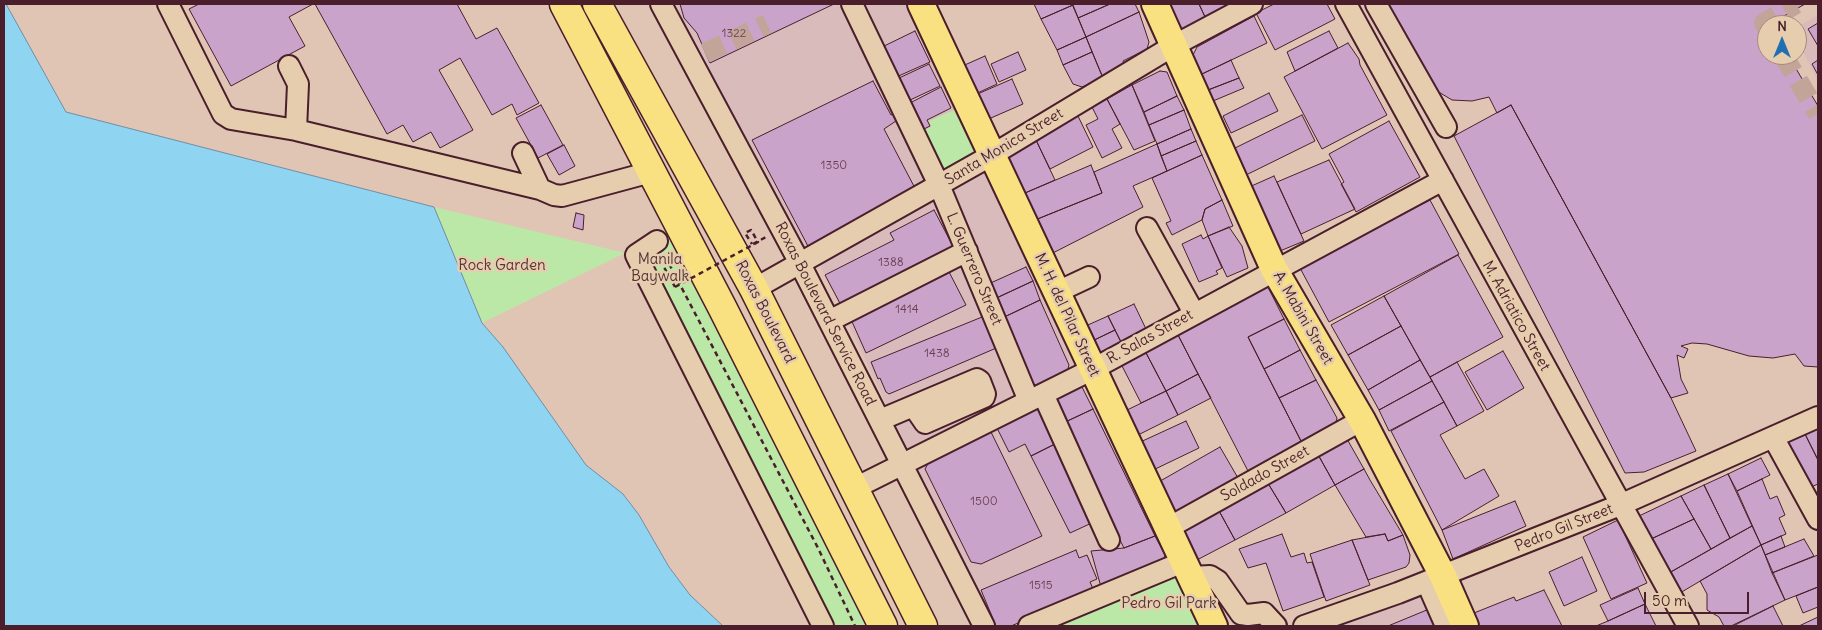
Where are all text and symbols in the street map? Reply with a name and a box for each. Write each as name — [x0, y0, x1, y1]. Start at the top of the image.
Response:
north arrow — [1757, 15, 1807, 65]
text: N — [1777, 17, 1787, 35]
house number: 1322 — [722, 27, 746, 41]
street label: Santa Monica Street — [942, 105, 1066, 189]
house number: 1350 — [821, 159, 847, 173]
street label: L. Guerrero Street — [942, 210, 1006, 328]
street label: Roxas Boulevard Service Road — [771, 219, 879, 409]
street label: M. H. del Pilar Street — [1031, 250, 1103, 380]
park label: Manila Baywalk — [631, 251, 689, 286]
house number: 1388 — [878, 256, 904, 270]
park label: Rock Garden — [458, 257, 546, 275]
street label: Roxas Boulevard — [731, 258, 799, 366]
street label: M. Adriatico Street — [1478, 258, 1554, 374]
street label: A. Mabini Street — [1269, 268, 1337, 368]
house number: 1414 — [895, 303, 919, 317]
street label: R. Salas Street — [1104, 306, 1196, 368]
house number: 1438 — [924, 347, 950, 361]
street label: Soldado Street — [1218, 442, 1312, 506]
house number: 1500 — [970, 495, 998, 509]
street label: Pedro Gil Street — [1512, 500, 1616, 556]
house number: 1515 — [1029, 579, 1053, 593]
scale bar — [1647, 582, 1752, 614]
text: 50 m — [1652, 591, 1687, 610]
park label: Pedro Gil Park — [1121, 595, 1217, 613]

